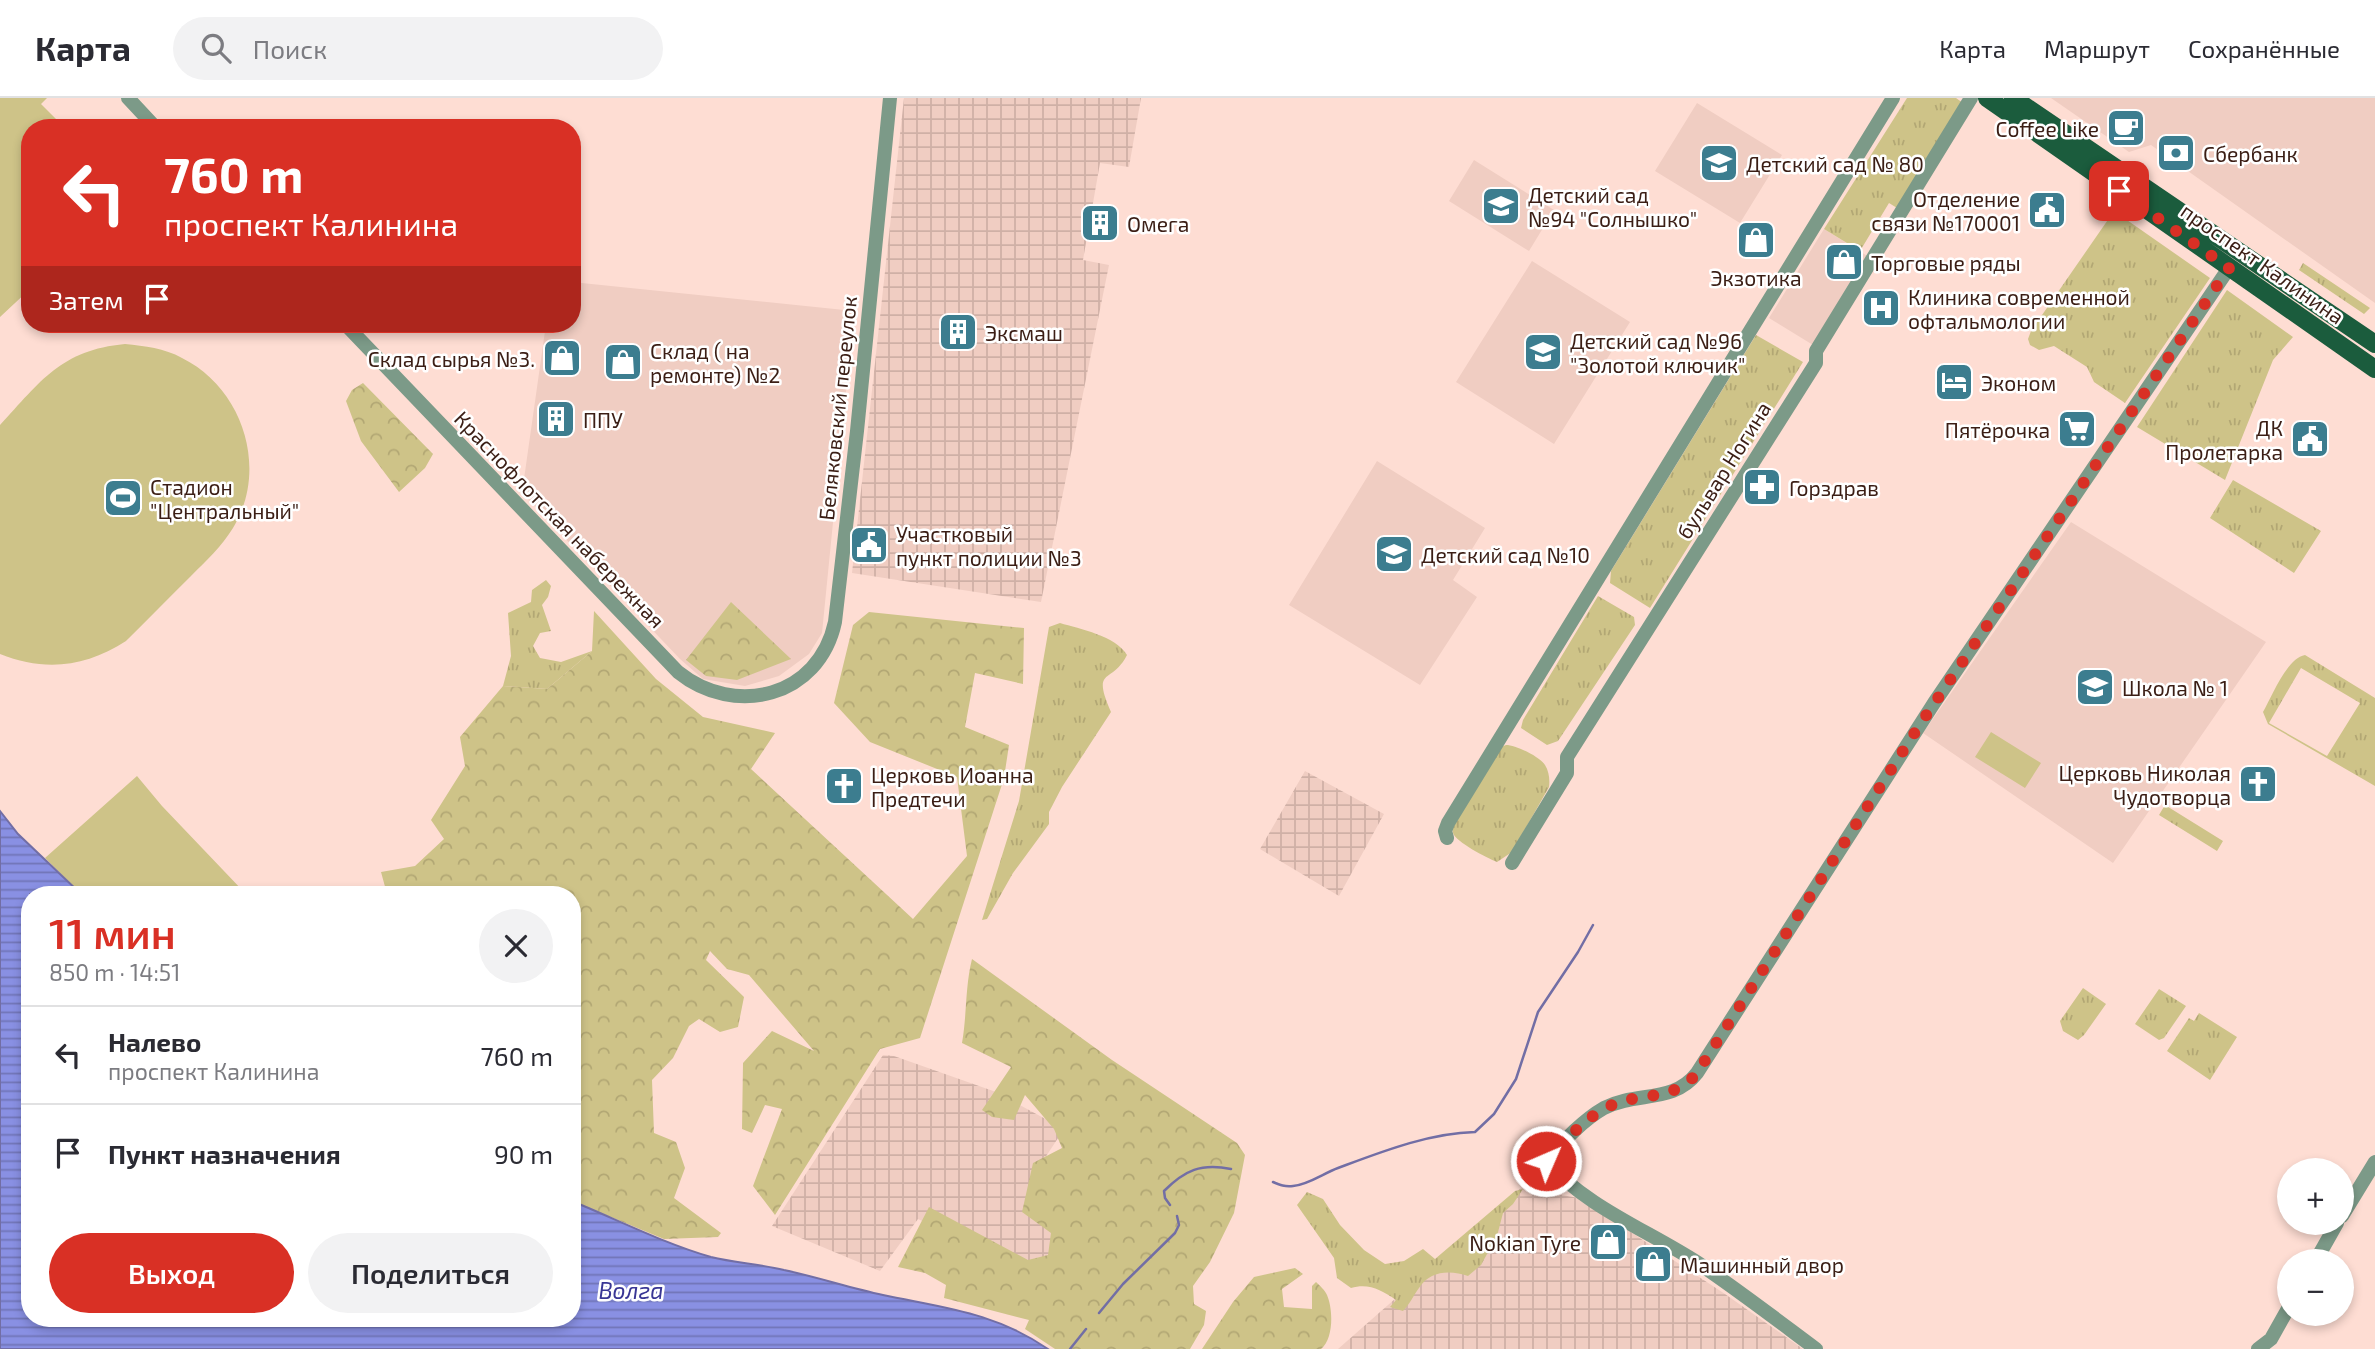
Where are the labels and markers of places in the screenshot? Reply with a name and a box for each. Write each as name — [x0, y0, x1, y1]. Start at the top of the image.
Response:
cafe icon: Coffee Like — [2105, 107, 2147, 149]
place label: Coffee Like — [1995, 116, 2099, 141]
bank icon: Сбербанк — [2155, 132, 2197, 174]
place label: Сбербанк — [2203, 141, 2298, 166]
school or university icon: Детский сад № 80 — [1698, 142, 1740, 184]
place label: Детский сад № 80 — [1746, 151, 1924, 176]
pin — [2089, 161, 2149, 221]
place label: Детский сад №94 "Солнышко" — [1528, 182, 1697, 231]
school or university icon: Детский сад №94 "Солнышко" — [1480, 185, 1522, 227]
place label: Отделение связи №170001 — [1871, 186, 2020, 235]
public building icon: Отделение связи №170001 — [2026, 189, 2068, 231]
building icon: Омега — [1079, 202, 1121, 244]
place label: Омега — [1127, 211, 1189, 236]
shop icon: Экзотика — [1735, 219, 1777, 261]
shop icon: Торговые ряды — [1823, 241, 1865, 283]
place label: Торговые ряды — [1871, 250, 2021, 275]
place label: Экзотика — [1710, 265, 1802, 290]
place label: Клиника современной офтальмологии — [1908, 284, 2130, 333]
hospital icon: Клиника современной офтальмологии — [1860, 287, 1902, 329]
building icon: Эксмаш — [937, 311, 979, 353]
place label: Эксмаш — [985, 320, 1063, 345]
place label: Детский сад №96 "Золотой ключик" — [1570, 328, 1745, 377]
school or university icon: Детский сад №96 "Золотой ключик" — [1522, 331, 1564, 373]
shop icon: Склад сырья №3. — [541, 337, 583, 379]
place label: Склад ( на ремонте) №2 — [650, 338, 780, 387]
shop icon: Склад ( на ремонте) №2 — [602, 341, 644, 383]
place label: Склад сырья №3. — [368, 346, 535, 371]
hotel icon: Эконом — [1933, 361, 1975, 403]
place label: Эконом — [1981, 370, 2056, 395]
building icon: ППУ — [535, 398, 577, 440]
place label: ППУ — [583, 407, 623, 432]
supermarket icon: Пятёрочка — [2056, 408, 2098, 450]
place label: ДК Пролетарка — [2165, 415, 2283, 464]
place label: Пятёрочка — [1945, 417, 2050, 442]
public building icon: ДК Пролетарка — [2289, 418, 2331, 460]
pharmacy icon: Горздрав — [1741, 466, 1783, 508]
place label: Стадион "Центральный" — [150, 474, 299, 523]
place label: Горздрав — [1789, 475, 1879, 500]
sports icon: Стадион "Центральный" — [102, 477, 144, 519]
place label: Участковый пункт полиции №3 — [896, 521, 1082, 571]
public building icon: Участковый пункт полиции №3 — [848, 524, 890, 566]
school or university icon: Детский сад №10 — [1373, 533, 1415, 575]
place label: Детский сад №10 — [1421, 542, 1590, 567]
school or university icon: Школа № 1 — [2074, 666, 2116, 708]
place label: Школа № 1 — [2122, 675, 2228, 700]
place label: Церковь Николая Чудотворца — [2058, 760, 2231, 810]
place label: Церковь Иоанна Предтечи — [871, 762, 1034, 811]
church icon: Церковь Николая Чудотворца — [2237, 763, 2279, 805]
church icon: Церковь Иоанна Предтечи — [823, 765, 865, 807]
shop icon: Nokian Tyre — [1587, 1221, 1629, 1263]
place label: Nokian Tyre — [1469, 1230, 1581, 1255]
shop icon: Машинный двор — [1632, 1243, 1674, 1285]
place label: Машинный двор — [1680, 1252, 1844, 1277]

